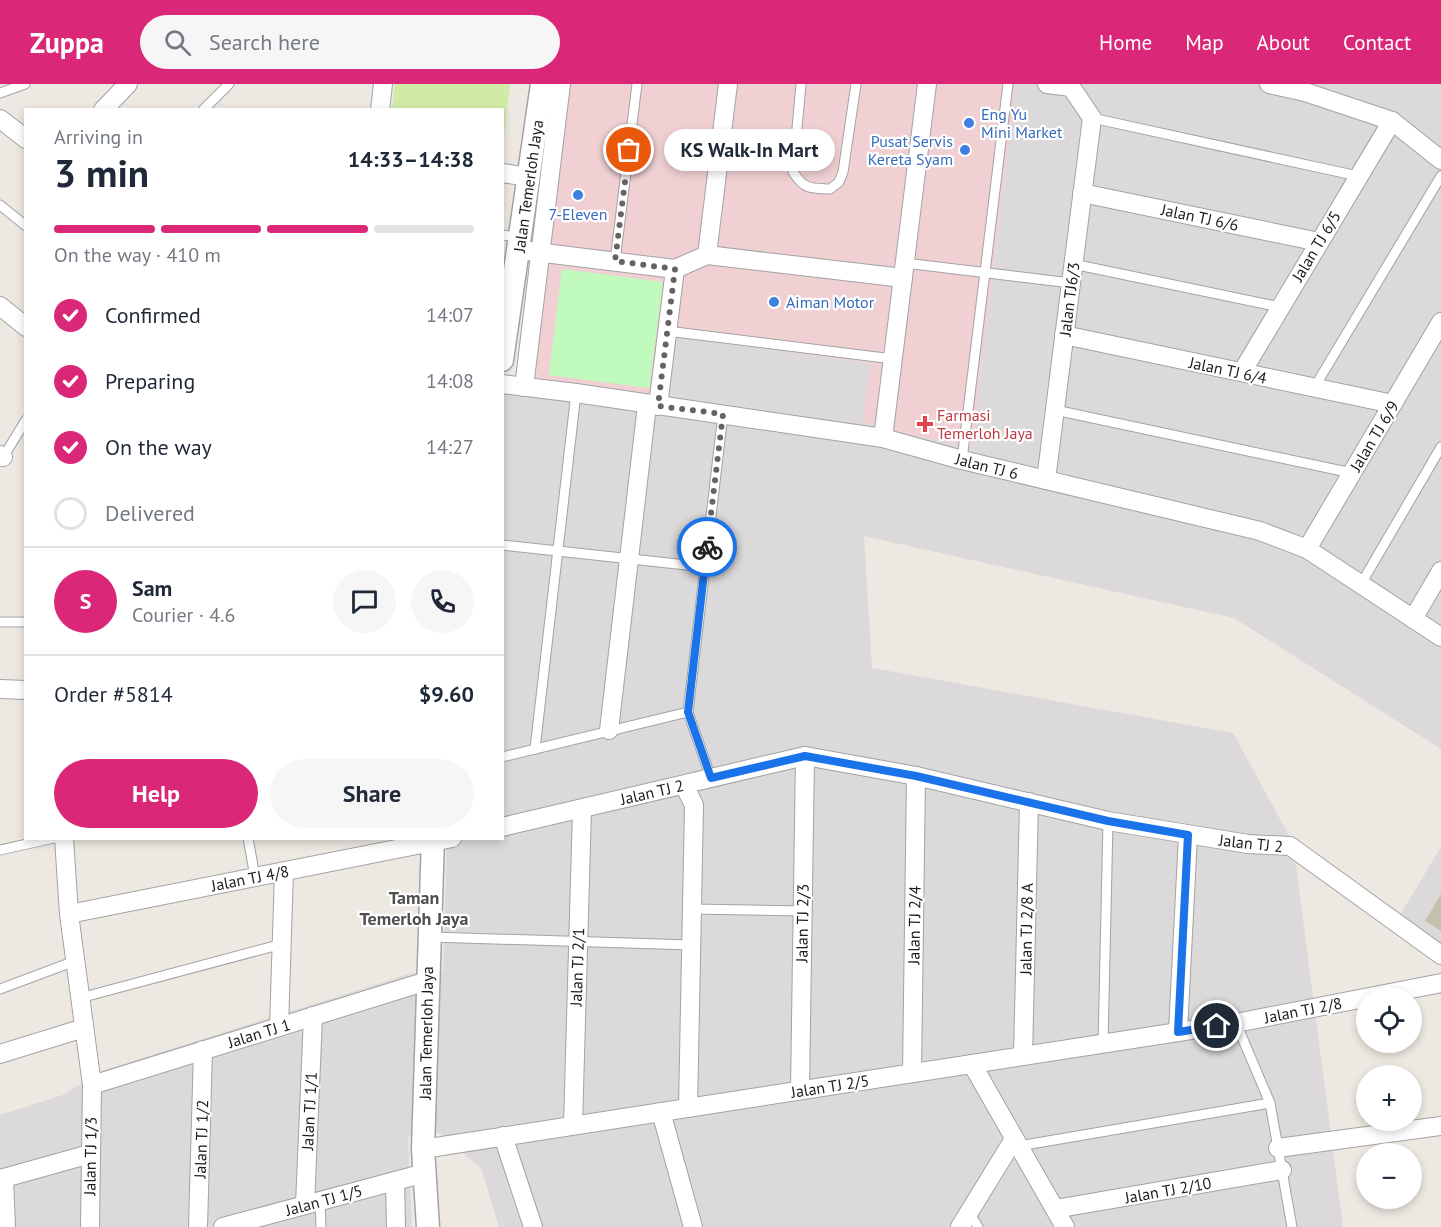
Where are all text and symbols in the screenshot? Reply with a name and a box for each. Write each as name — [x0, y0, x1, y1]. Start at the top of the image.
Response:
search box — [140, 15, 560, 69]
text: Zuppa — [30, 24, 104, 61]
icon: search — [161, 26, 194, 59]
text: Search here — [209, 28, 320, 56]
text: Home — [1099, 29, 1152, 56]
text: Map — [1185, 29, 1224, 56]
text: About — [1257, 29, 1310, 56]
text: Contact — [1343, 29, 1411, 56]
place label: Eng Yu Mini Market — [981, 104, 1063, 142]
marker: Eng Yu Mini Market — [962, 116, 976, 130]
street label: Jalan Temerloh Jaya — [509, 119, 547, 254]
text: Arriving in — [54, 124, 143, 150]
pin — [603, 124, 654, 175]
callout: KS Walk-In Mart — [665, 129, 836, 171]
place label: Pusat Servis Kereta Syam — [868, 131, 953, 169]
icon: bag — [612, 133, 645, 166]
text: KS Walk-In Mart — [680, 137, 819, 163]
marker: Pusat Servis Kereta Syam — [958, 143, 972, 157]
text: 14:33–14:38 — [348, 145, 474, 173]
text: 3 min — [54, 147, 149, 198]
marker: 7-Eleven — [571, 188, 585, 202]
street label: Jalan TJ 6/6 — [1158, 199, 1241, 235]
place label: 7-Eleven — [549, 204, 607, 224]
street label: Jalan TJ 6/5 — [1287, 207, 1345, 286]
text: On the way · 410 m — [54, 242, 221, 268]
street label: Jalan TJ6/3 — [1054, 261, 1083, 338]
place label: Aiman Motor — [786, 292, 875, 312]
marker: Aiman Motor — [767, 295, 781, 309]
icon: check — [54, 299, 87, 332]
text: Confirmed — [105, 301, 201, 329]
text: 14:07 — [426, 302, 474, 328]
street label: Jalan TJ 6/4 — [1186, 352, 1269, 388]
icon: check — [54, 365, 87, 398]
text: Preparing — [105, 367, 195, 395]
text: 14:08 — [426, 368, 474, 394]
street label: Jalan TJ 6/9 — [1345, 397, 1403, 476]
place label: Farmasi Temerloh Jaya — [937, 405, 1033, 443]
marker: Farmasi Temerloh Jaya — [918, 417, 932, 431]
icon: check — [54, 431, 87, 464]
text: On the way — [105, 433, 212, 461]
text: 14:27 — [426, 434, 474, 460]
street label: Jalan TJ 6 — [952, 448, 1021, 483]
text: Delivered — [105, 499, 195, 527]
courier — [677, 517, 737, 577]
icon: bike — [691, 531, 724, 564]
button: chat — [333, 570, 396, 633]
button: phone — [411, 570, 474, 633]
text: Sam — [132, 574, 172, 602]
text: S — [80, 587, 91, 615]
text: Courier · 4.6 — [132, 602, 235, 628]
text: Order #5814 — [54, 680, 173, 708]
text: $9.60 — [419, 680, 474, 708]
button: Help — [54, 759, 258, 828]
button: Share — [270, 759, 474, 828]
street label: Jalan TJ 2 — [617, 775, 686, 809]
street label: Jalan TJ 2 — [1217, 830, 1284, 856]
street label: Jalan TJ 4/8 — [209, 861, 291, 896]
street label: Jalan TJ 2/8 A — [1015, 882, 1037, 976]
street label: Jalan TJ 2/3 — [791, 884, 813, 963]
street label: Jalan TJ 2/4 — [903, 885, 925, 965]
district label: Taman Temerloh Jaya — [360, 886, 468, 930]
street label: Jalan TJ 2/1 — [566, 927, 588, 1008]
street label: Jalan Temerloh Jaya — [415, 966, 437, 1101]
map controls — [1356, 987, 1422, 1209]
button: locate — [1356, 987, 1422, 1053]
street label: Jalan TJ 2/8 — [1262, 993, 1344, 1028]
pin — [1191, 1000, 1242, 1051]
icon: home — [1200, 1009, 1233, 1042]
street label: Jalan TJ 1 — [224, 1014, 293, 1052]
button: + — [1356, 1065, 1422, 1131]
street label: Jalan TJ 2/5 — [789, 1070, 870, 1102]
street label: Jalan TJ 1/1 — [297, 1071, 321, 1152]
street label: Jalan TJ 1/2 — [190, 1099, 212, 1180]
street label: Jalan TJ 1/3 — [79, 1117, 101, 1196]
button: − — [1356, 1143, 1422, 1209]
street label: Jalan TJ 2/10 — [1122, 1173, 1213, 1208]
street label: Jalan TJ 1/5 — [282, 1180, 365, 1220]

